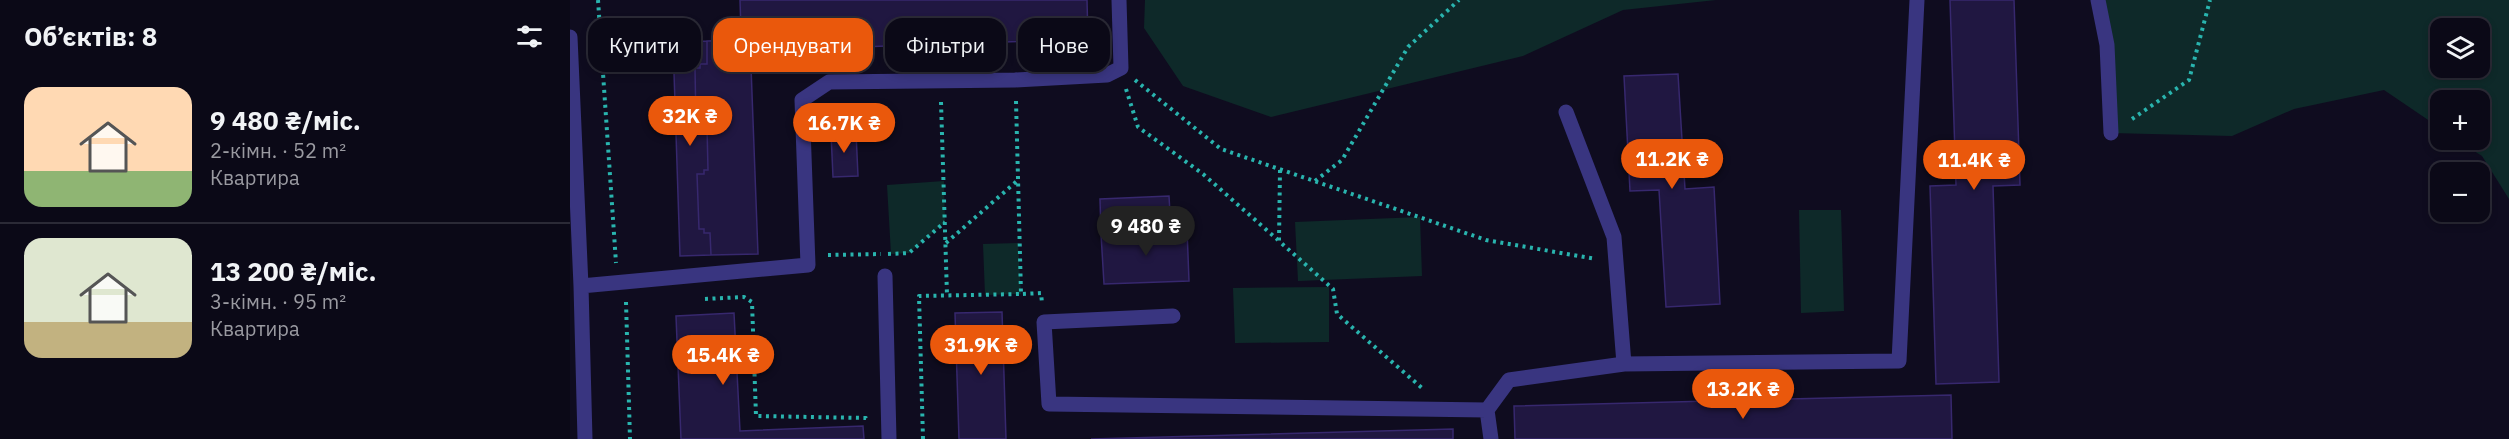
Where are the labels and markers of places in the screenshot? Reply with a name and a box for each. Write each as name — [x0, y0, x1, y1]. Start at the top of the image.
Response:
pin: 32K ₴ — [648, 96, 732, 147]
pin: 16.7K ₴ — [789, 103, 899, 154]
pin: 11.2K ₴ — [1617, 139, 1727, 190]
pin: 11.4K ₴ — [1919, 140, 2029, 191]
pin: 9 480 ₴ — [1091, 206, 1201, 257]
pin: 31.9K ₴ — [926, 325, 1036, 376]
pin: 15.4K ₴ — [668, 335, 778, 386]
pin: 13.2K ₴ — [1688, 369, 1798, 420]

